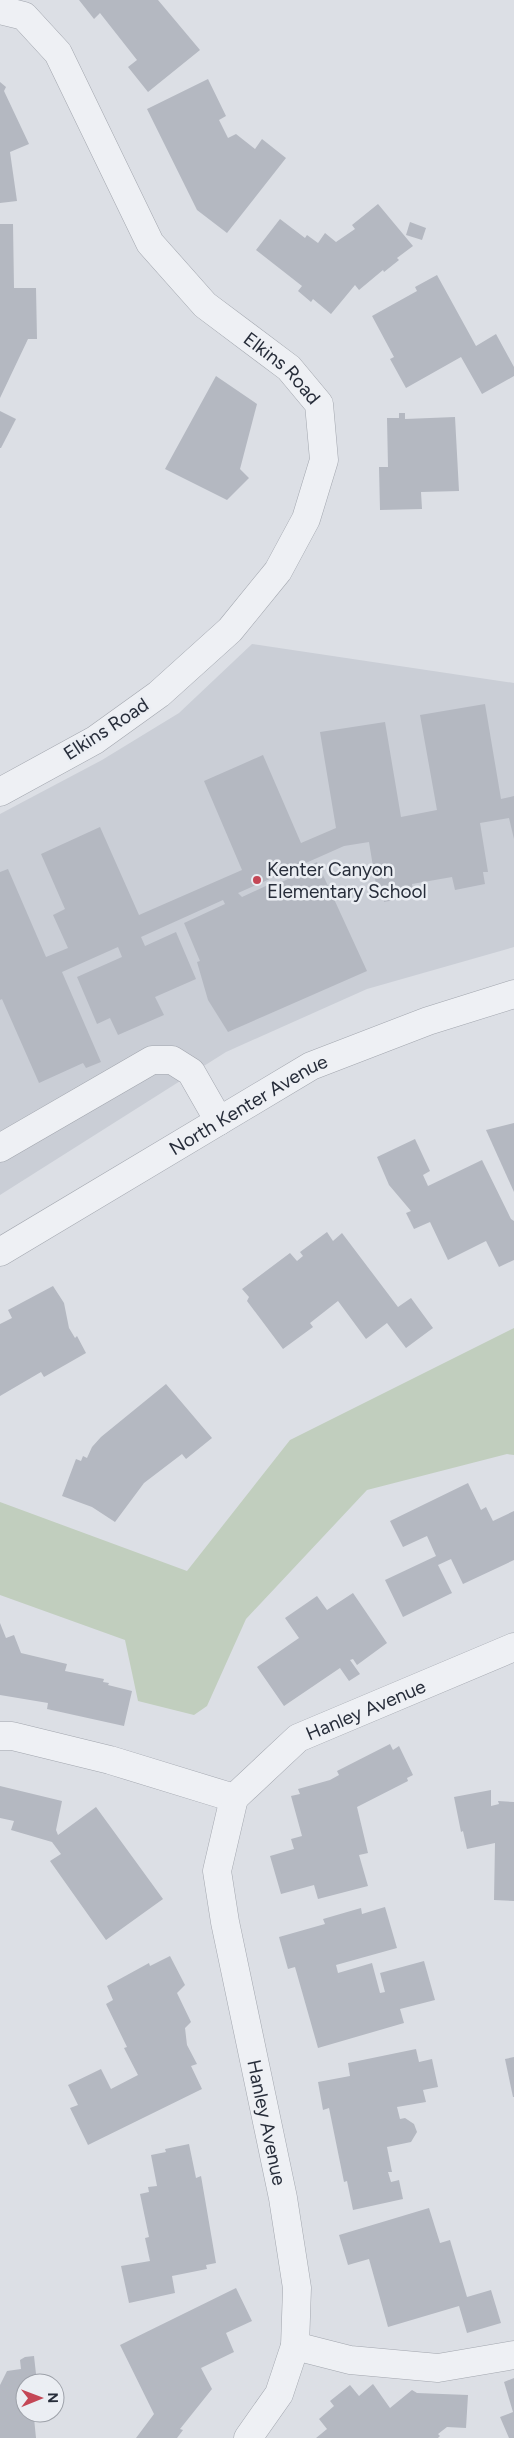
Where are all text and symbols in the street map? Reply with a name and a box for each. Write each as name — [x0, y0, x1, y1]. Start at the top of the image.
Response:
street label: Elkins Road — [239, 327, 326, 409]
street label: Elkins Road — [59, 693, 153, 765]
place label: Kenter Canyon Elementary School — [267, 858, 427, 903]
marker: Kenter Canyon Elementary School — [251, 874, 263, 886]
street label: North Kenter Avenue — [165, 1049, 331, 1160]
street label: Hanley Avenue — [302, 1674, 429, 1745]
street label: Hanley Avenue — [243, 2058, 292, 2187]
north arrow — [15, 2373, 65, 2423]
text: N — [44, 2392, 61, 2403]

